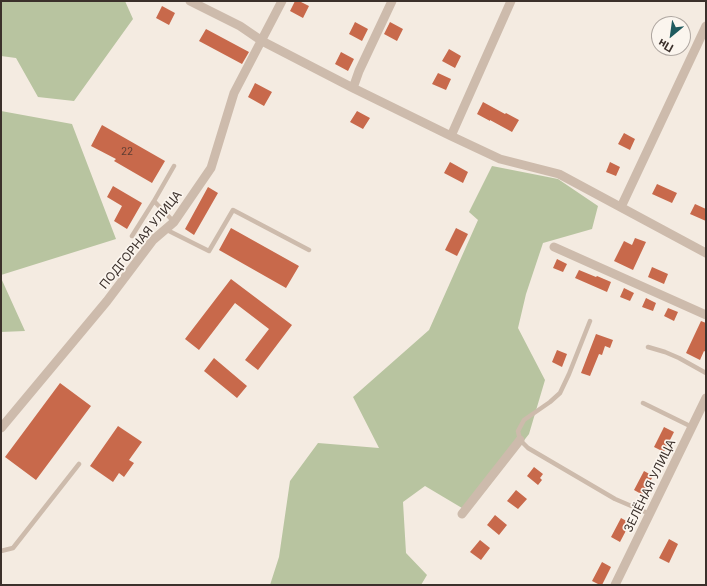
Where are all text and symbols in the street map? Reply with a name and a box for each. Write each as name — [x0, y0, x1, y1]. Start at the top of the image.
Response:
north arrow — [651, 16, 691, 56]
text: Пн — [656, 36, 676, 55]
house number: 22 — [121, 146, 133, 158]
street label: ПОДГОРНАЯ УЛИЦА — [97, 188, 185, 292]
street label: ЗЕЛЁНАЯ УЛИЦА — [621, 437, 679, 535]

